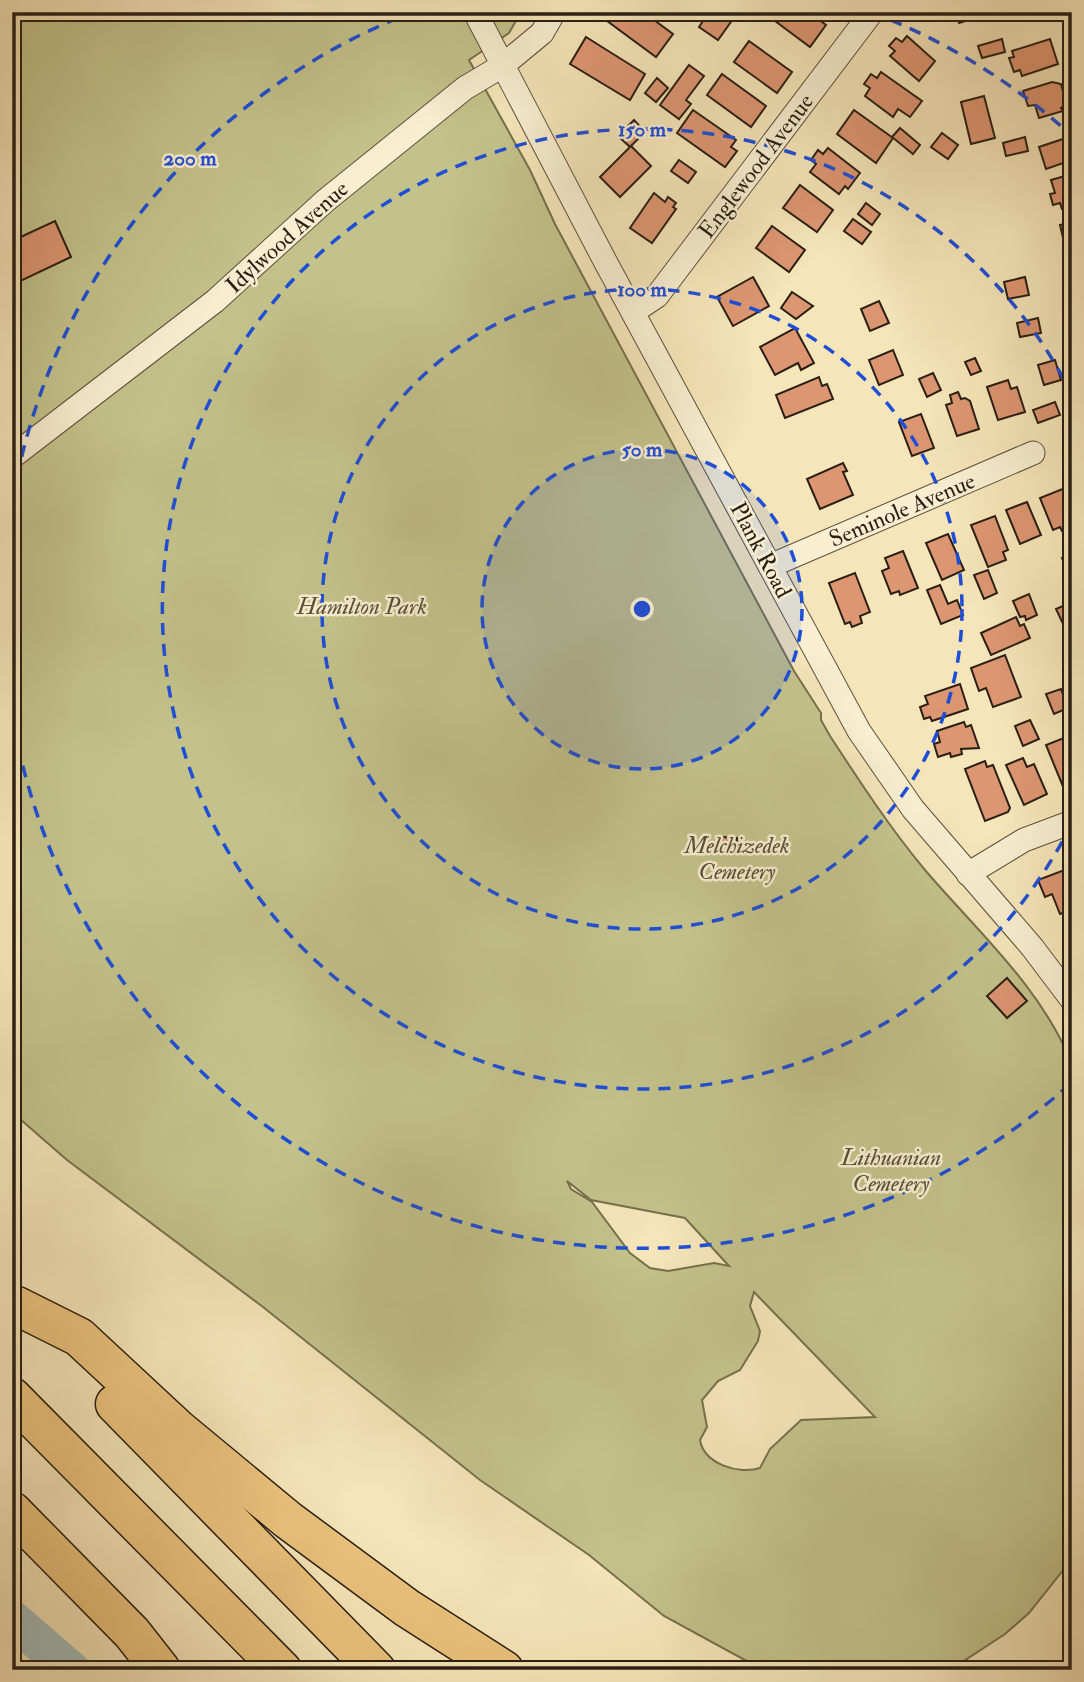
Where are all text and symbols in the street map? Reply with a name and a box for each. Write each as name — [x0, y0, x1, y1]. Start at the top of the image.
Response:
street label: Englewood Avenue — [692, 87, 820, 244]
text: 150 m — [618, 116, 667, 143]
text: 200 m — [164, 145, 217, 172]
street label: Idylwood Avenue — [220, 174, 355, 300]
text: 100 m — [617, 276, 668, 303]
text: 50 m — [622, 436, 663, 463]
street label: Seminole Avenue — [825, 466, 980, 554]
street label: Plank Road — [724, 497, 798, 603]
park label: Hamilton Park — [296, 592, 427, 621]
centre of rings — [630, 597, 654, 621]
park label: Melchizedek Cemetery — [682, 831, 790, 886]
park label: Lithuanian Cemetery — [840, 1143, 941, 1198]

